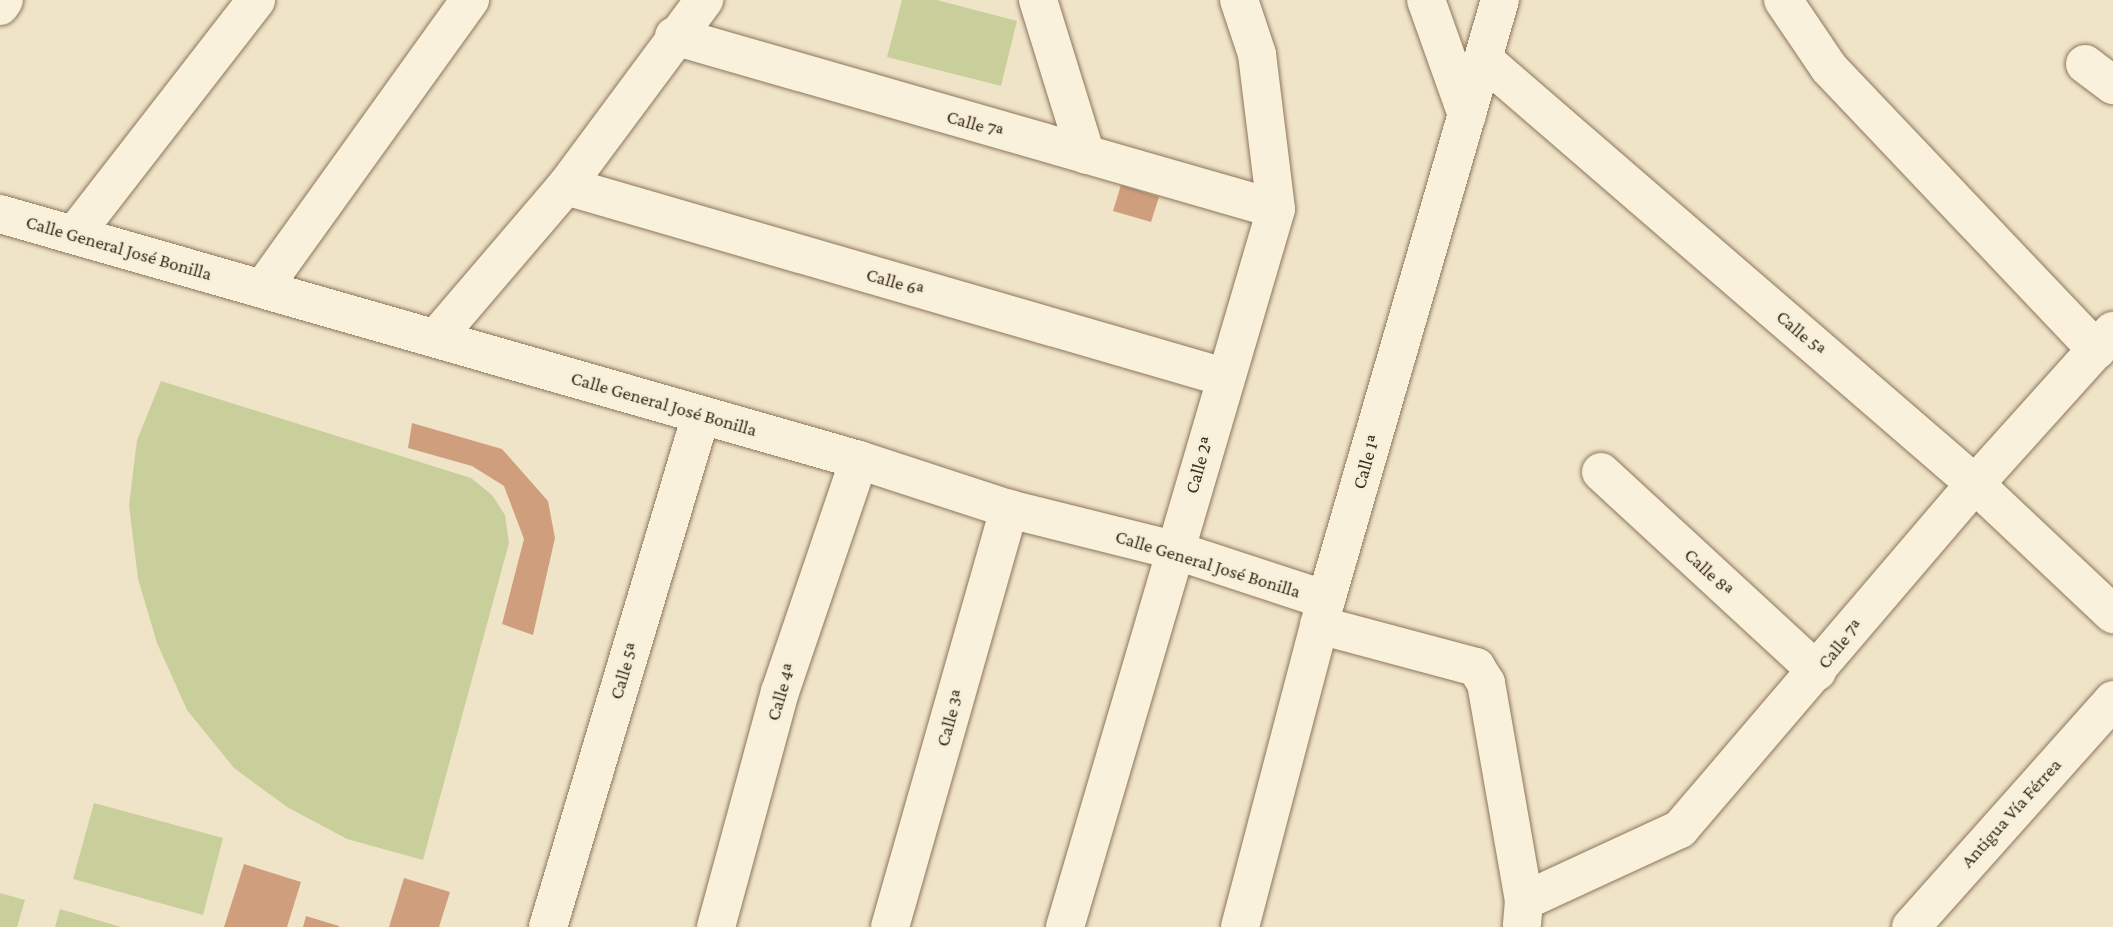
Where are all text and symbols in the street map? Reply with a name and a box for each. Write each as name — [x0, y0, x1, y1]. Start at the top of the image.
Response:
street label: Calle 7ª — [944, 105, 1006, 143]
street label: Calle General José Bonilla — [23, 210, 215, 286]
street label: Calle 6ª — [864, 263, 926, 301]
street label: Calle 5ª — [1772, 305, 1830, 361]
street label: Calle General José Bonilla — [568, 366, 760, 442]
street label: Calle 1ª — [1347, 432, 1385, 492]
street label: Calle 2ª — [1180, 434, 1218, 496]
street label: Calle General José Bonilla — [1113, 525, 1303, 603]
street label: Calle 8ª — [1680, 543, 1738, 601]
street label: Calle 7ª — [1813, 614, 1867, 674]
street label: Calle 5ª — [605, 640, 643, 702]
street label: Calle 4ª — [761, 661, 801, 723]
street label: Calle 3ª — [931, 687, 969, 749]
street label: Antigua Vía Férrea — [1956, 754, 2066, 872]

